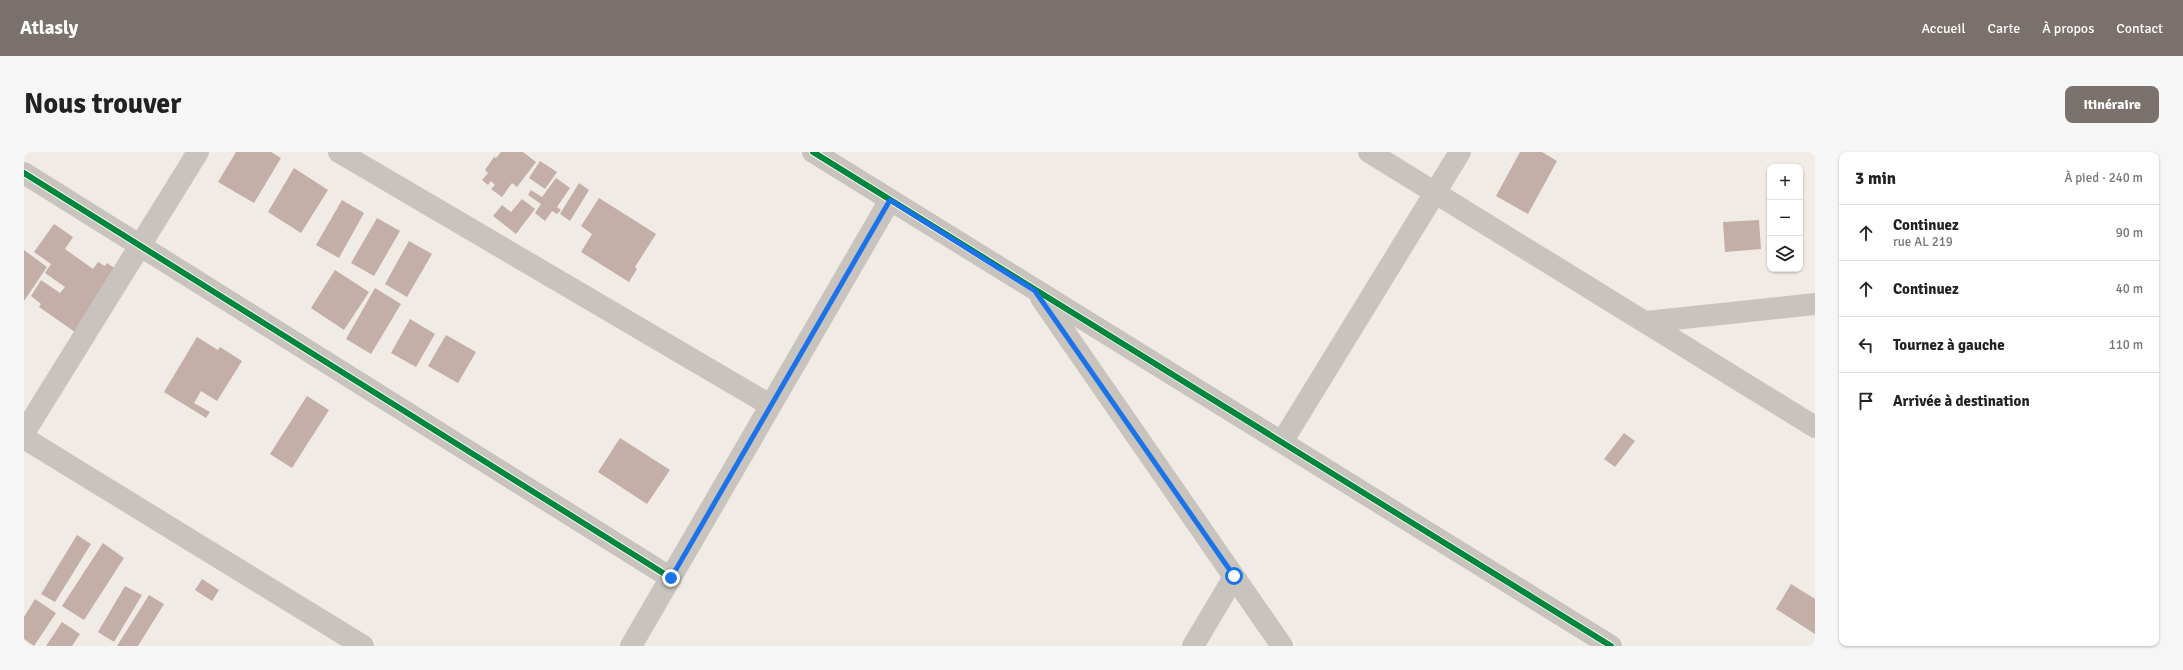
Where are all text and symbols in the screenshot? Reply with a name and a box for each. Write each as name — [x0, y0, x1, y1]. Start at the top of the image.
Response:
text: Atlasly — [20, 16, 78, 40]
text: Accueil — [1921, 20, 1966, 37]
text: Carte — [1988, 20, 2020, 37]
text: À propos — [2042, 20, 2094, 37]
text: Contact — [2116, 20, 2163, 37]
button: Itinéraire — [2065, 86, 2159, 123]
text: Nous trouver — [24, 87, 181, 121]
map controls — [1767, 164, 1803, 272]
button: + — [1767, 164, 1803, 200]
text: 3 min — [1855, 168, 1896, 189]
text: À pied · 240 m — [2064, 170, 2143, 186]
button: − — [1767, 200, 1803, 236]
text: Continuez — [1893, 216, 1959, 234]
icon: ahead — [1855, 222, 1877, 244]
text: 90 m — [2116, 225, 2143, 241]
text: rue AL 219 — [1893, 234, 1953, 250]
button: layers — [1767, 236, 1803, 272]
icon: ahead — [1855, 278, 1877, 300]
text: Continuez — [1893, 280, 1959, 298]
text: 40 m — [2116, 281, 2143, 297]
icon: left — [1855, 334, 1877, 356]
text: Tournez à gauche — [1893, 336, 2005, 354]
text: 110 m — [2109, 337, 2143, 353]
icon: arrive — [1855, 390, 1877, 412]
text: Arrivée à destination — [1893, 392, 2030, 410]
route start — [1225, 567, 1243, 585]
route end — [662, 569, 680, 587]

